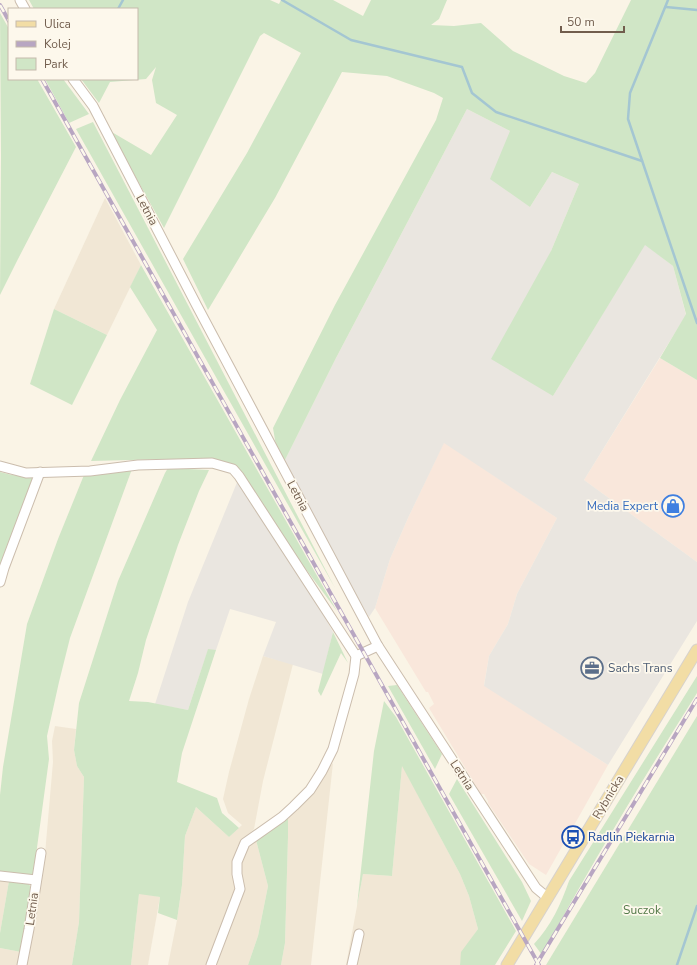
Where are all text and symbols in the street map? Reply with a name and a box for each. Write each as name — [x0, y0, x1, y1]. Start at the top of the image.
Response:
legend — [8, 8, 138, 80]
scale bar — [561, 8, 624, 34]
text: 50 m — [567, 14, 595, 30]
text: Ulica — [44, 16, 71, 32]
text: Kolej — [44, 36, 71, 52]
text: Park — [44, 56, 69, 72]
street label: Letnia — [132, 192, 162, 228]
street label: Letnia — [283, 478, 313, 514]
shop icon: Media Expert — [660, 493, 686, 519]
place label: Media Expert — [587, 498, 659, 514]
office icon: Sachs Trans — [579, 655, 605, 681]
place label: Sachs Trans — [608, 660, 673, 676]
street label: Letnia — [446, 757, 478, 793]
street label: Rybnicka — [589, 772, 627, 822]
bus stop icon: Radlin Piekarnia — [560, 824, 586, 850]
place label: Radlin Piekarnia — [588, 829, 675, 845]
street label: Letnia — [22, 892, 42, 926]
park label: Suczok — [623, 902, 662, 918]

